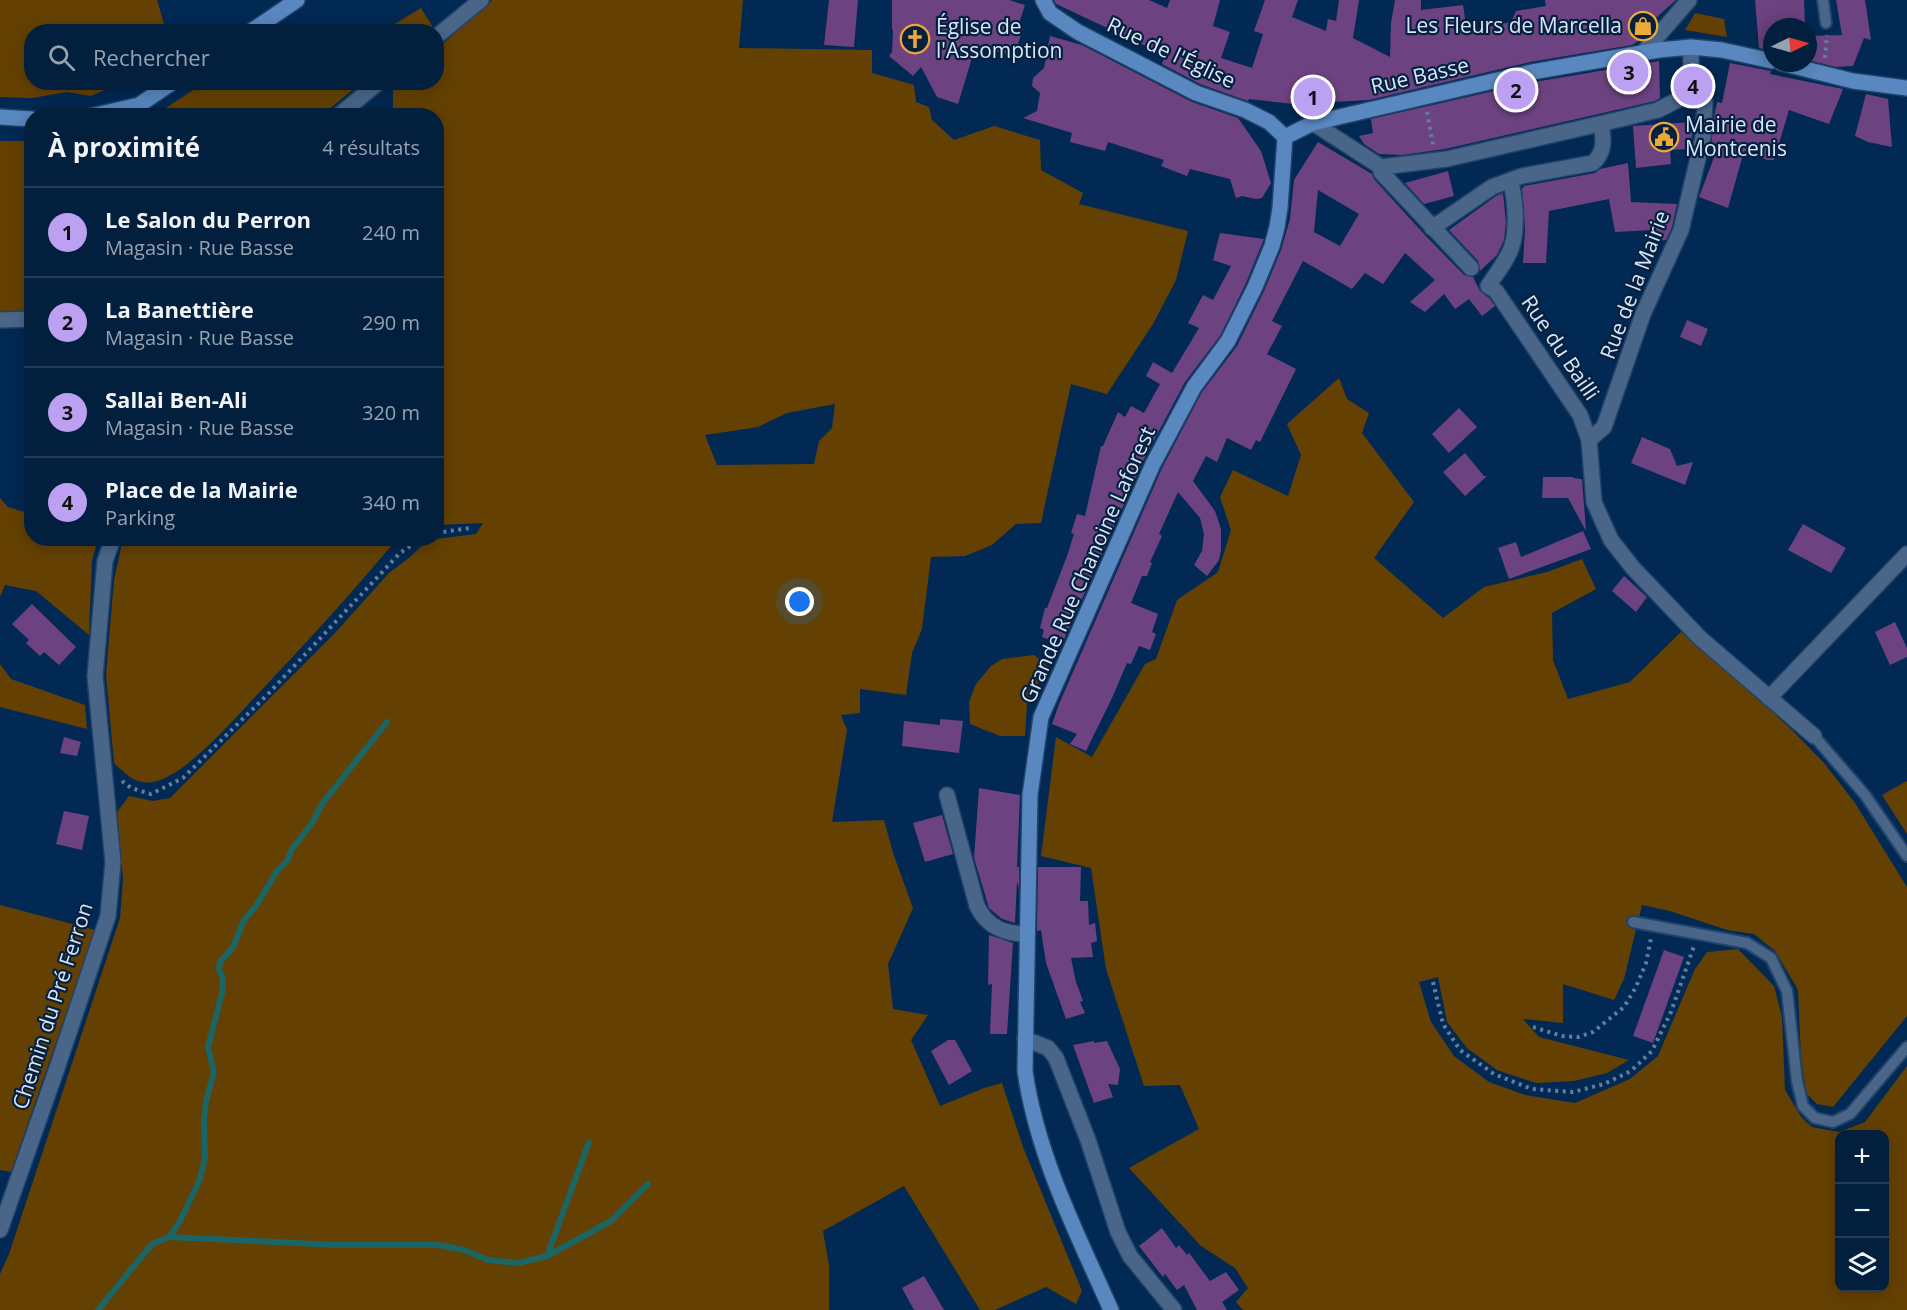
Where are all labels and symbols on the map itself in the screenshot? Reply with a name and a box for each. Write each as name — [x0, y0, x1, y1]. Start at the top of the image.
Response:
street label: Rue de l'Église — [1103, 10, 1240, 94]
shop icon: Les Fleurs de Marcella — [1627, 10, 1659, 42]
place label: Les Fleurs de Marcella — [1406, 11, 1622, 39]
place label: Église de l'Assomption — [936, 12, 1062, 64]
north arrow — [1763, 18, 1817, 72]
church icon: Église de l'Assomption — [899, 23, 931, 55]
street label: Rue Basse — [1368, 50, 1472, 100]
pin: 3 — [1610, 50, 1648, 94]
pin: 4 — [1674, 64, 1712, 109]
pin: 2 — [1496, 68, 1536, 112]
pin: 1 — [1294, 74, 1332, 120]
place label: Mairie de Montcenis — [1685, 110, 1787, 162]
public building icon: Mairie de Montcenis — [1648, 121, 1680, 153]
street label: Rue de la Mairie — [1593, 206, 1675, 363]
street label: Rue du Bailli — [1515, 290, 1606, 405]
street label: Grande Rue Chanoine Laforest — [1013, 422, 1161, 708]
your location — [785, 587, 814, 616]
street label: Chemin du Pré Ferron — [5, 899, 99, 1113]

